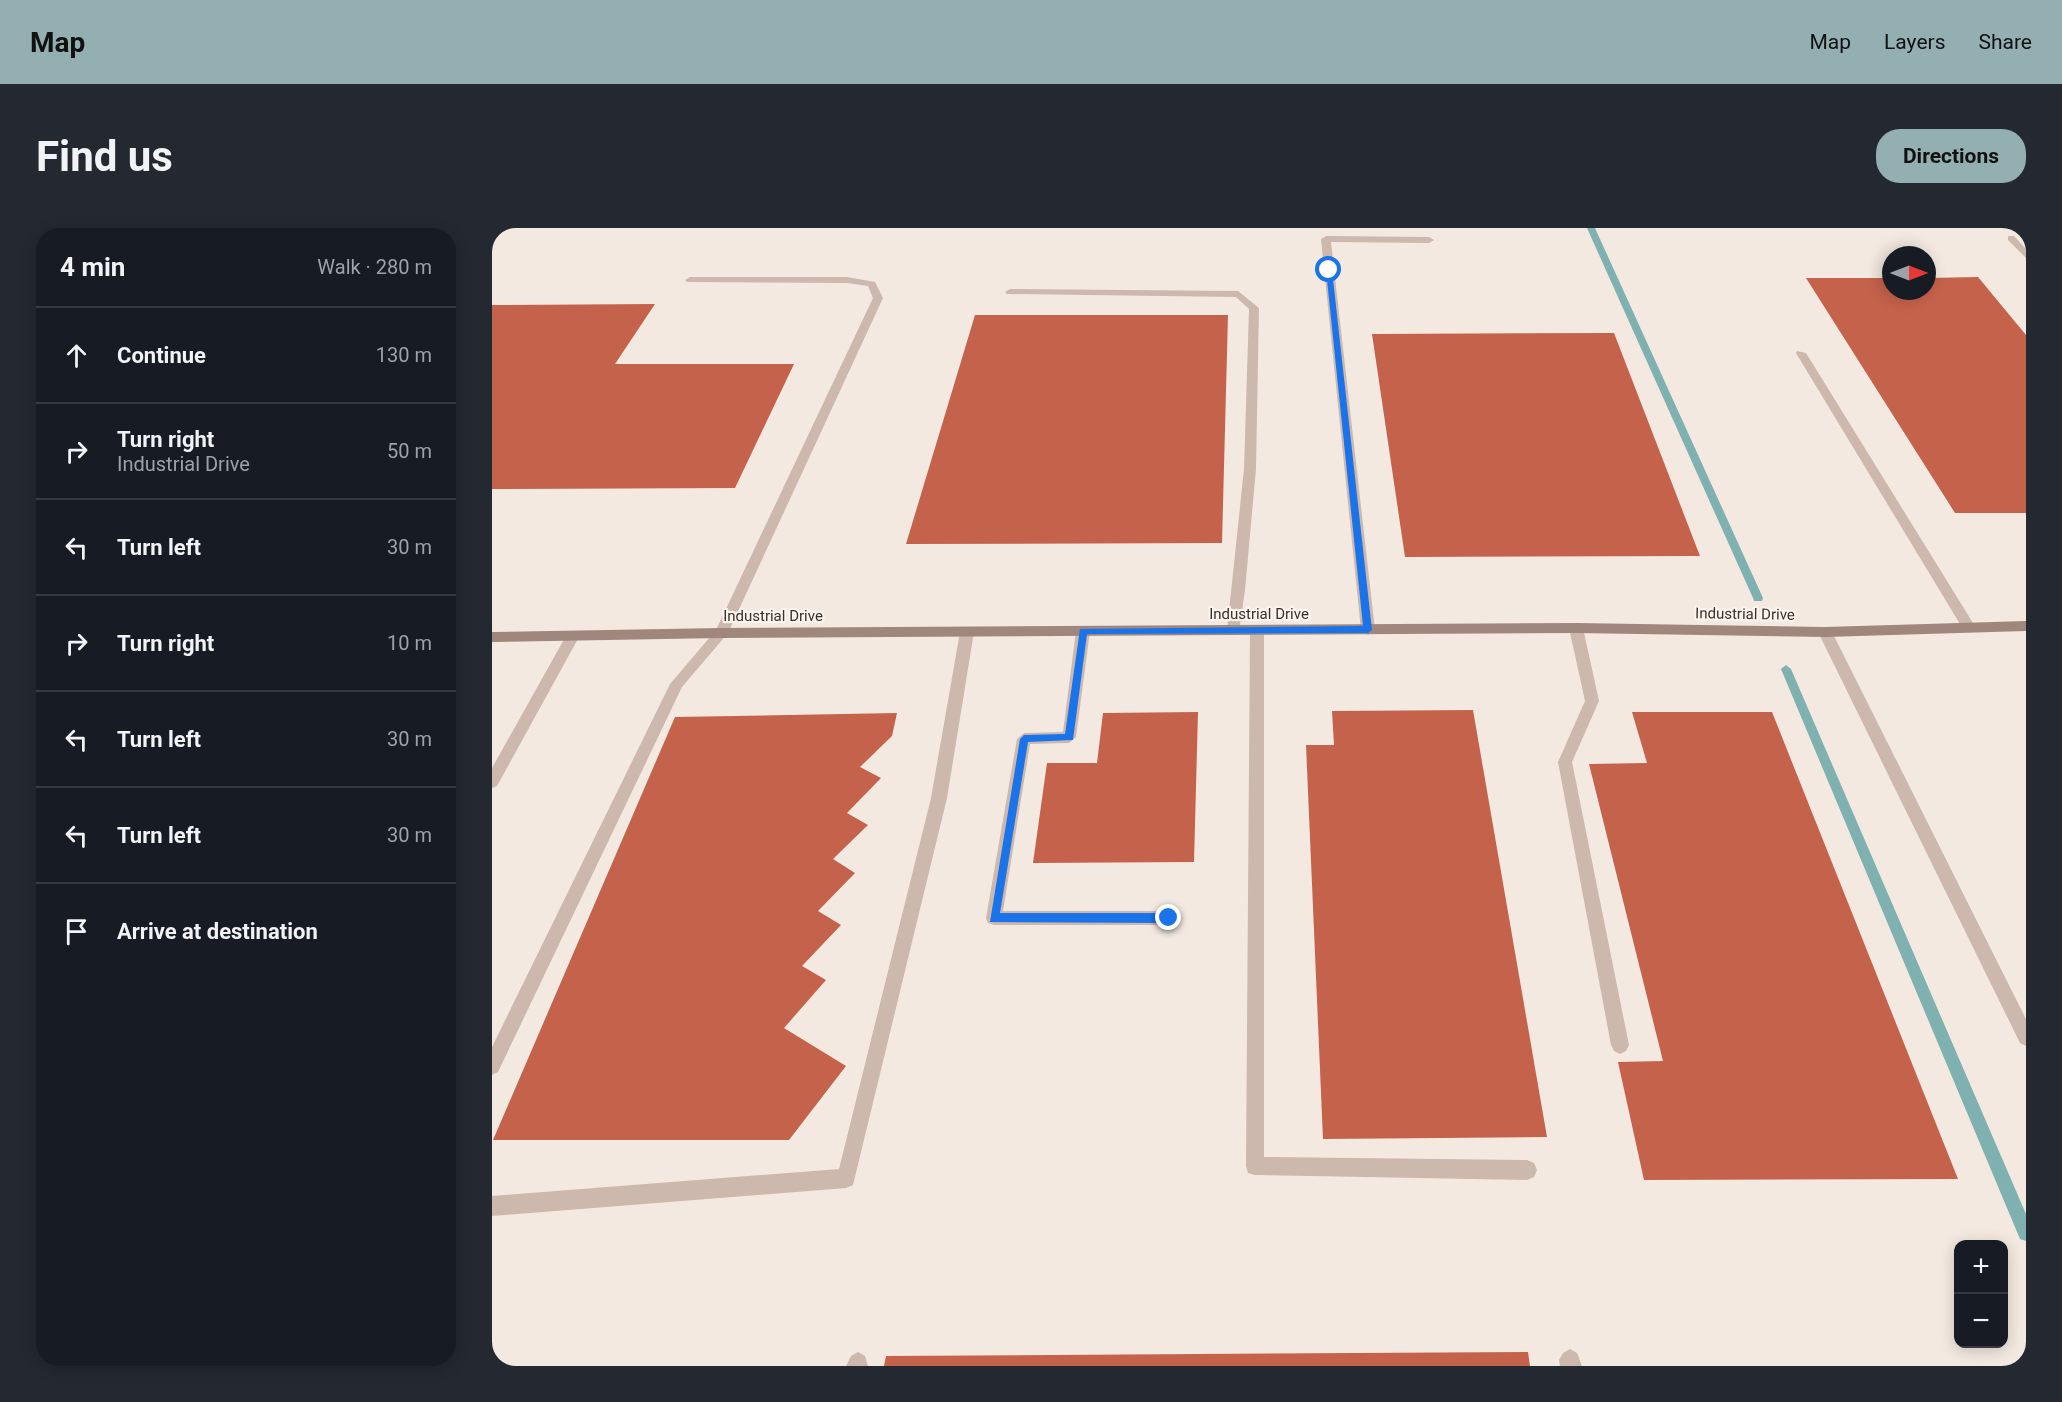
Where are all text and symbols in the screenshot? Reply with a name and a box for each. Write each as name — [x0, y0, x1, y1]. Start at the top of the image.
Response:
text: Map — [30, 26, 85, 59]
text: Map — [1809, 30, 1851, 54]
text: Layers — [1884, 30, 1945, 54]
text: Share — [1978, 30, 2032, 54]
button: Directions — [1876, 129, 2026, 183]
text: Find us — [36, 132, 173, 181]
north arrow — [1882, 246, 1936, 300]
text: 4 min — [60, 252, 125, 282]
text: Walk · 280 m — [317, 255, 432, 279]
route start — [1315, 256, 1341, 282]
icon: ahead — [60, 339, 93, 372]
text: Continue — [117, 343, 206, 368]
text: 130 m — [376, 343, 432, 367]
text: Turn right — [117, 427, 214, 452]
icon: right — [60, 435, 93, 468]
text: 50 m — [387, 439, 432, 463]
text: Industrial Drive — [117, 452, 250, 476]
icon: left — [60, 531, 93, 564]
text: Turn left — [117, 535, 201, 560]
text: 30 m — [387, 535, 432, 559]
street label: Industrial Drive — [1695, 604, 1795, 624]
street label: Industrial Drive — [1209, 605, 1309, 623]
street label: Industrial Drive — [723, 607, 823, 625]
icon: right — [60, 627, 93, 660]
text: Turn right — [117, 631, 214, 656]
text: 10 m — [387, 631, 432, 655]
icon: left — [60, 723, 93, 756]
text: Turn left — [117, 727, 201, 752]
text: 30 m — [387, 727, 432, 751]
icon: left — [60, 819, 93, 852]
text: Turn left — [117, 823, 201, 848]
text: 30 m — [387, 823, 432, 847]
route end — [1155, 904, 1181, 930]
icon: arrive — [60, 915, 93, 948]
text: Arrive at destination — [117, 919, 318, 944]
map controls — [1954, 1240, 2008, 1348]
button: + — [1954, 1240, 2008, 1294]
button: − — [1954, 1294, 2008, 1348]

